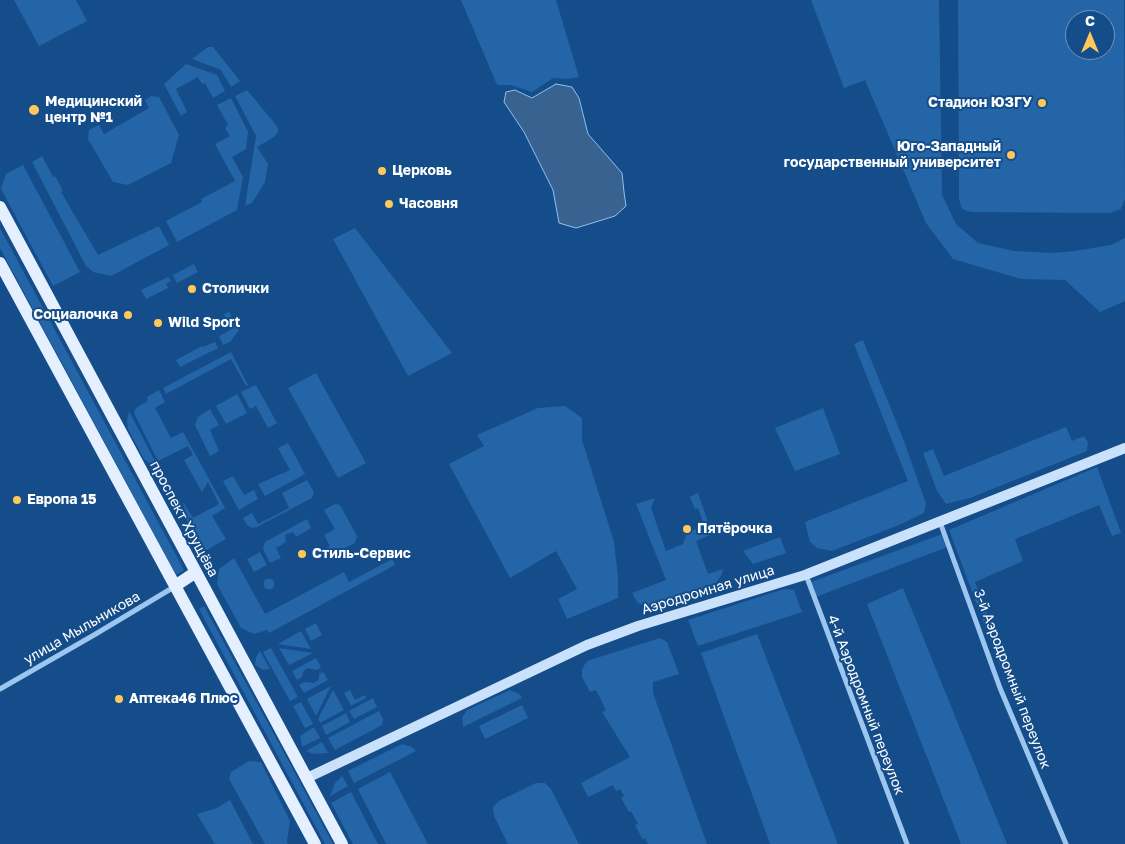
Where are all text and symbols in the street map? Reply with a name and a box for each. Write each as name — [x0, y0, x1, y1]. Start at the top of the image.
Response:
north arrow — [1065, 10, 1115, 60]
text: С — [1085, 12, 1095, 29]
place label: Медицинский центр №1 — [45, 94, 142, 126]
place label: Стадион ЮЗГУ — [928, 95, 1032, 111]
marker: Стадион ЮЗГУ — [1036, 97, 1048, 109]
marker: Медицинский центр №1 — [27, 103, 41, 117]
place label: Юго-Западный государственный университет — [784, 139, 1001, 172]
marker: Юго-Западный государственный университет — [1005, 149, 1017, 161]
place label: Церковь — [392, 163, 452, 179]
marker: Церковь — [376, 165, 388, 177]
place label: Часовня — [399, 196, 458, 212]
marker: Часовня — [383, 198, 395, 210]
place label: Столички — [202, 281, 269, 297]
marker: Столички — [186, 283, 198, 295]
place label: Социалочка — [33, 307, 118, 323]
marker: Социалочка — [122, 309, 134, 321]
place label: Wild Sport — [168, 315, 240, 331]
marker: Wild Sport — [152, 317, 164, 329]
street label: проспект Хрущёва — [146, 458, 222, 580]
place label: Европа 15 — [27, 492, 97, 508]
marker: Европа 15 — [11, 494, 23, 506]
place label: Пятёрочка — [697, 521, 772, 537]
marker: Пятёрочка — [681, 523, 693, 535]
place label: Стиль-Сервис — [312, 546, 411, 562]
marker: Стиль-Сервис — [296, 548, 308, 560]
street label: Аэродромная улица — [639, 562, 777, 618]
street label: 3-й Аэродромный переулок — [970, 587, 1054, 771]
street label: улица Мыльникова — [21, 588, 143, 668]
street label: 4-й Аэродромный переулок — [824, 613, 908, 797]
place label: Аптека46 Плюс — [129, 691, 238, 707]
marker: Аптека46 Плюс — [113, 693, 125, 705]

